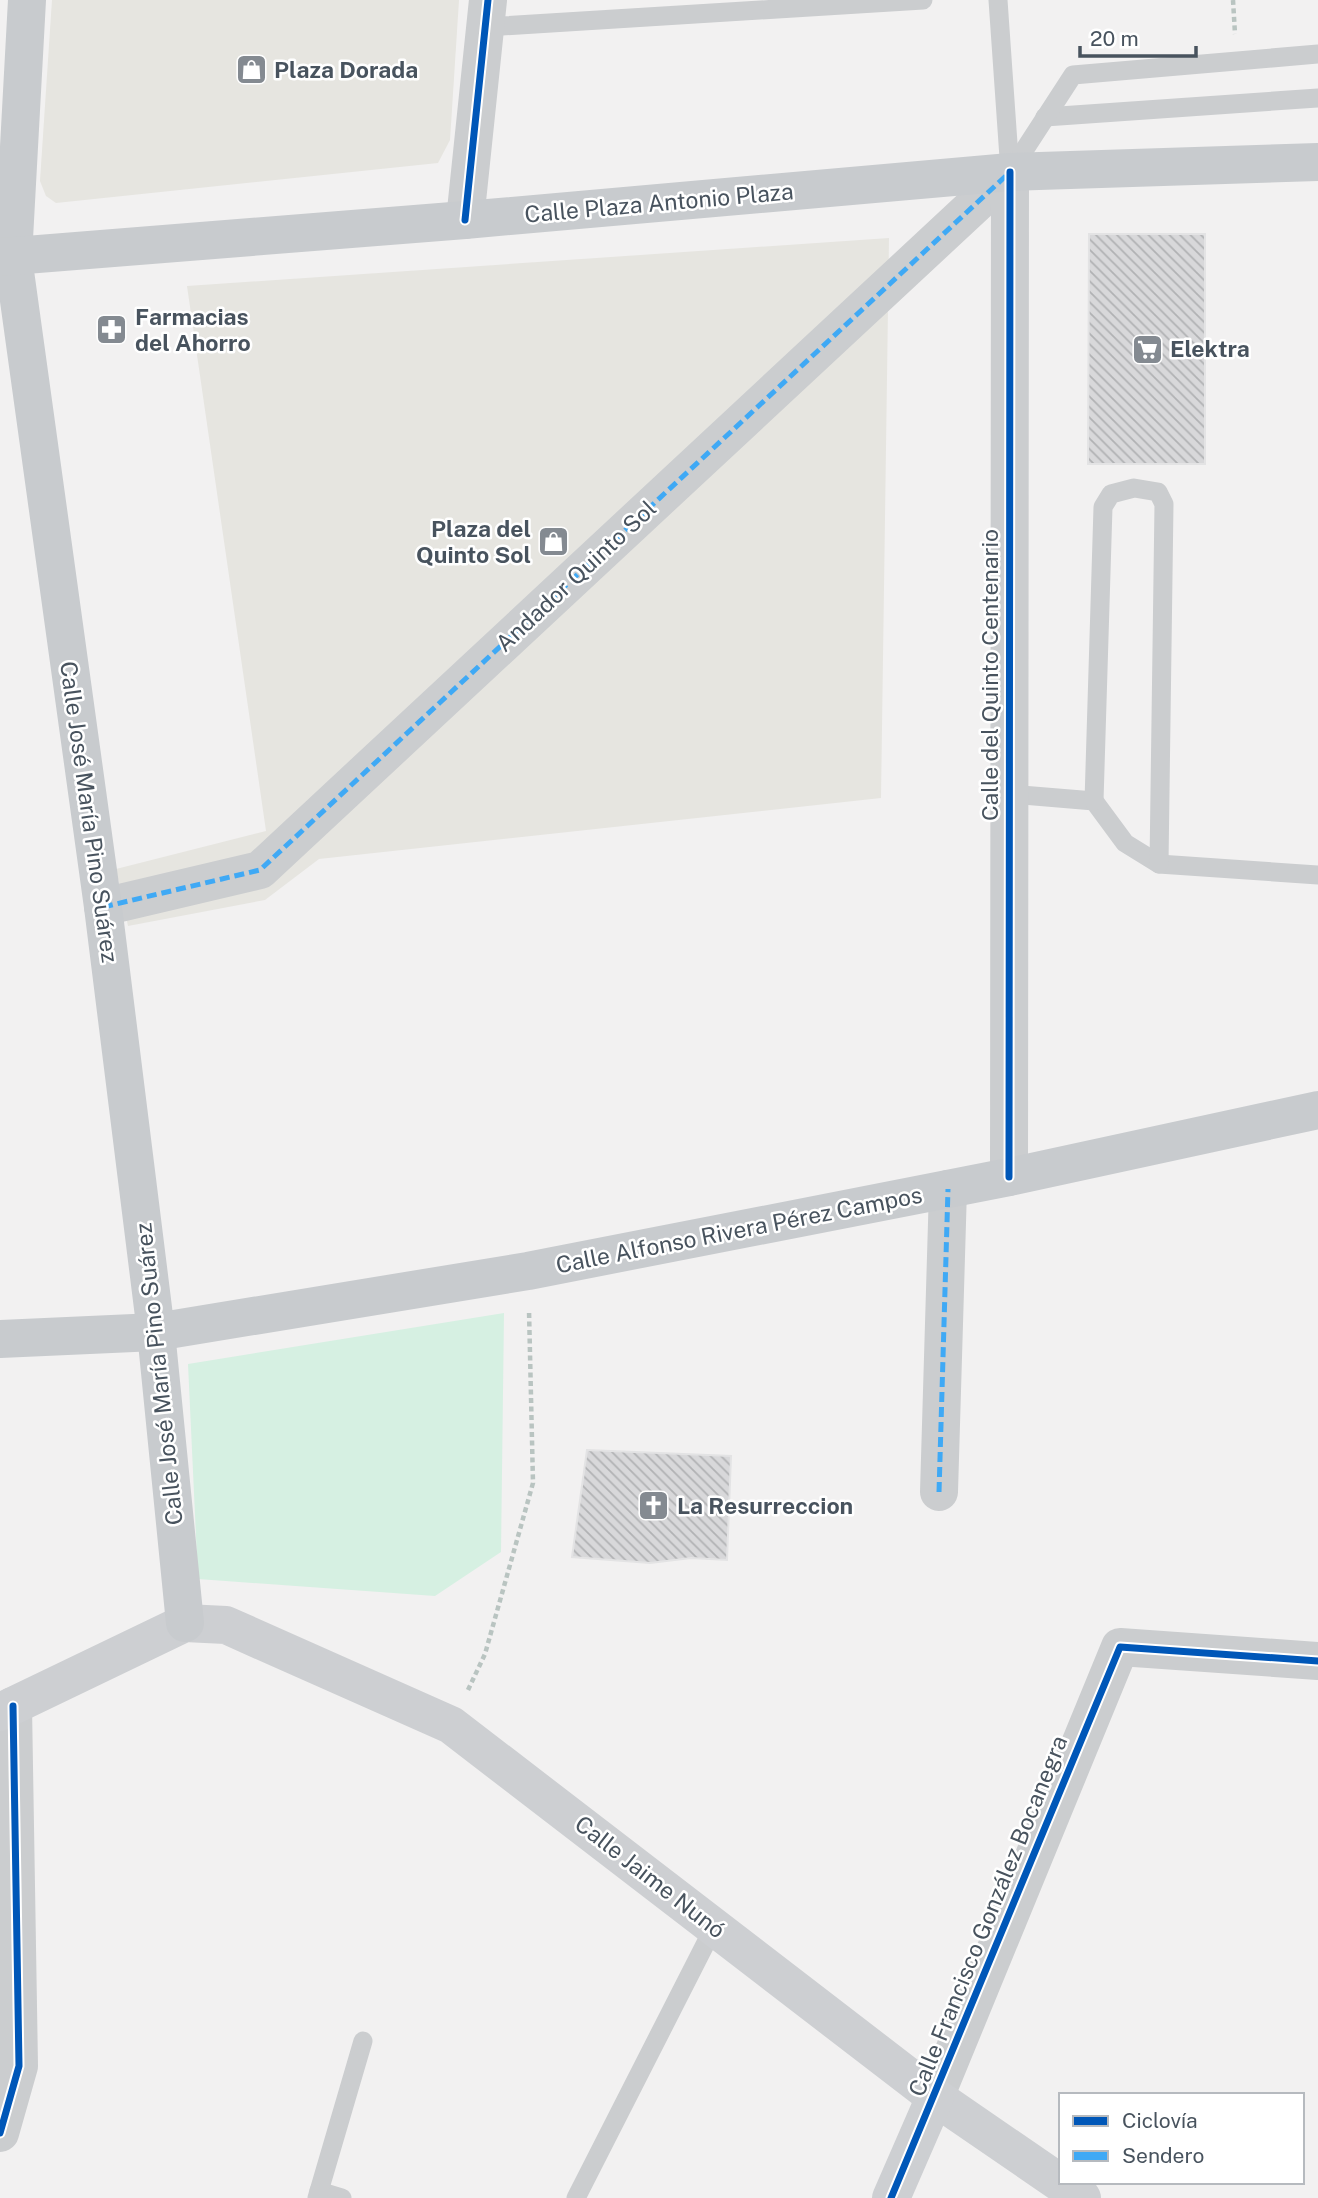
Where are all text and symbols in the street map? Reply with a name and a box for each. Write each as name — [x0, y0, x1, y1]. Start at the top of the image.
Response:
scale bar — [1080, 14, 1196, 58]
text: 20 m — [1090, 26, 1139, 51]
shop icon: Plaza Dorada — [234, 53, 268, 87]
place label: Plaza Dorada — [274, 56, 418, 83]
street label: Calle Plaza Antonio Plaza — [523, 177, 794, 228]
place label: Farmacias del Ahorro — [135, 303, 251, 356]
pharmacy icon: Farmacias del Ahorro — [95, 313, 129, 347]
supermarket icon: Elektra — [1130, 332, 1164, 366]
place label: Elektra — [1170, 335, 1250, 362]
street label: Andador Quinto Sol — [490, 494, 661, 657]
place label: Plaza del Quinto Sol — [416, 515, 531, 568]
shop icon: Plaza del Quinto Sol — [537, 525, 571, 559]
street label: Calle del Quinto Centenario — [976, 529, 1003, 821]
street label: Calle José María Pino Suárez — [55, 660, 124, 964]
street label: Calle Alfonso Rivera Pérez Campos — [554, 1181, 924, 1278]
street label: Calle José María Pino Suárez — [129, 1221, 188, 1527]
church icon: La Resurreccion — [637, 1489, 671, 1523]
place label: La Resurreccion — [677, 1492, 853, 1519]
street label: Calle Francisco González Bocanegra — [903, 1731, 1073, 2100]
street label: Calle Jaime Nunó — [570, 1810, 731, 1944]
legend — [1059, 2093, 1304, 2184]
text: Ciclovía — [1122, 2108, 1198, 2133]
text: Sendero — [1122, 2143, 1204, 2168]

